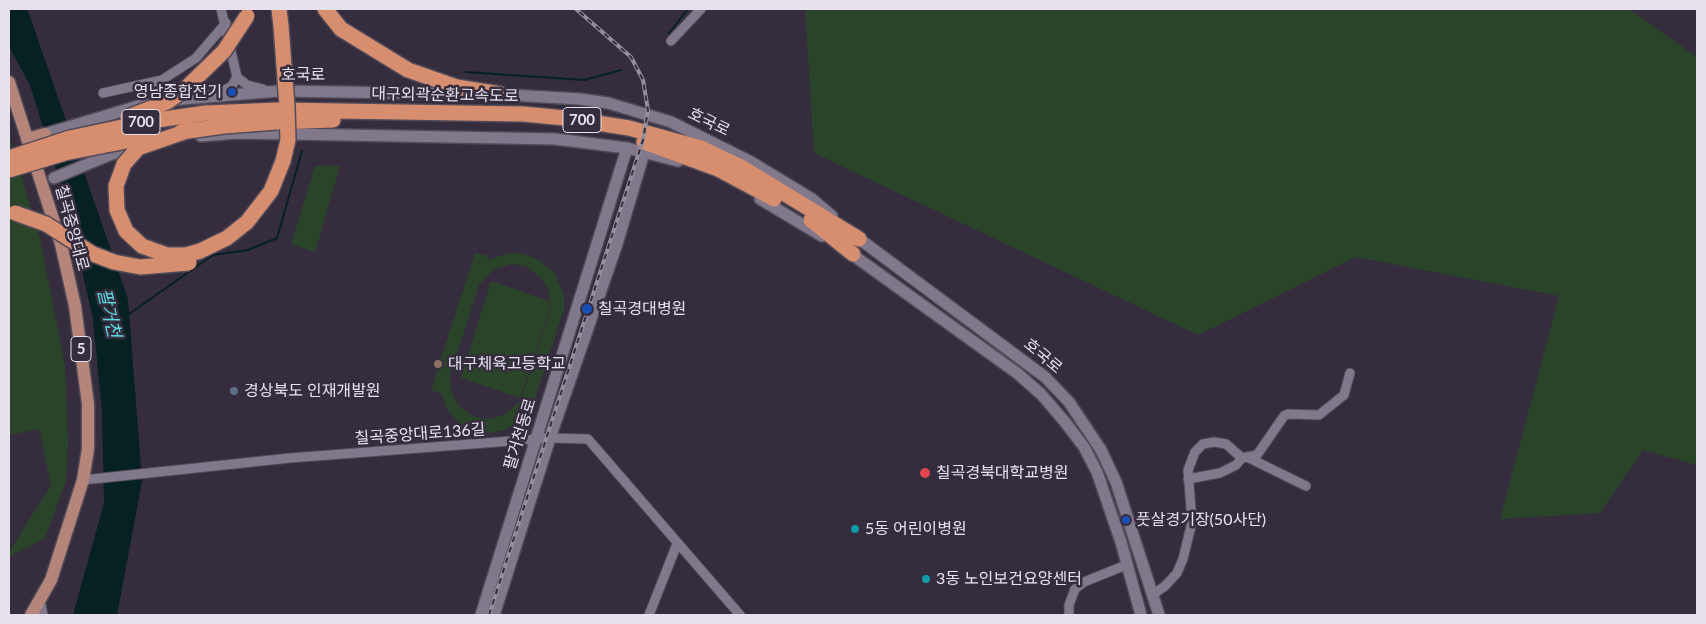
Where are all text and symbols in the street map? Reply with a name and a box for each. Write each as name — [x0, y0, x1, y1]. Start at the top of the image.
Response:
street label: 호국로 — [281, 65, 325, 85]
place label: 영남종합전기 — [134, 82, 222, 102]
street label: 대구외곽순환고속도로 — [371, 84, 519, 106]
marker: 영남종합전기 — [226, 86, 238, 98]
street label: 호국로 — [685, 104, 733, 140]
road number: 700 — [563, 108, 601, 132]
road number: 700 — [122, 110, 160, 134]
street label: 칠곡중앙대로 — [51, 183, 93, 273]
water label: 팔거천 — [93, 286, 125, 340]
place label: 칠곡경대병원 — [598, 299, 686, 319]
marker: 칠곡경대병원 — [580, 302, 594, 316]
street label: 호국로 — [1020, 334, 1066, 378]
road number: 5 — [71, 336, 91, 362]
place label: 대구체육고등학교 — [448, 354, 566, 374]
marker: 대구체육고등학교 — [432, 358, 444, 370]
place label: 경상북도 인재개발원 — [244, 381, 381, 401]
marker: 경상북도 인재개발원 — [228, 385, 240, 397]
street label: 팔거천동로 — [500, 396, 540, 472]
street label: 칠곡중앙대로136길 — [354, 420, 486, 448]
place label: 칠곡경북대학교병원 — [936, 463, 1068, 483]
marker: 칠곡경북대학교병원 — [918, 466, 932, 480]
place label: 풋살경기장(50사단) — [1136, 510, 1266, 530]
marker: 풋살경기장(50사단) — [1120, 514, 1132, 526]
place label: 5동 어린이병원 — [865, 519, 967, 539]
marker: 5동 어린이병원 — [849, 523, 861, 535]
place label: 3동 노인보건요양센터 — [936, 569, 1082, 589]
marker: 3동 노인보건요양센터 — [920, 573, 932, 585]

